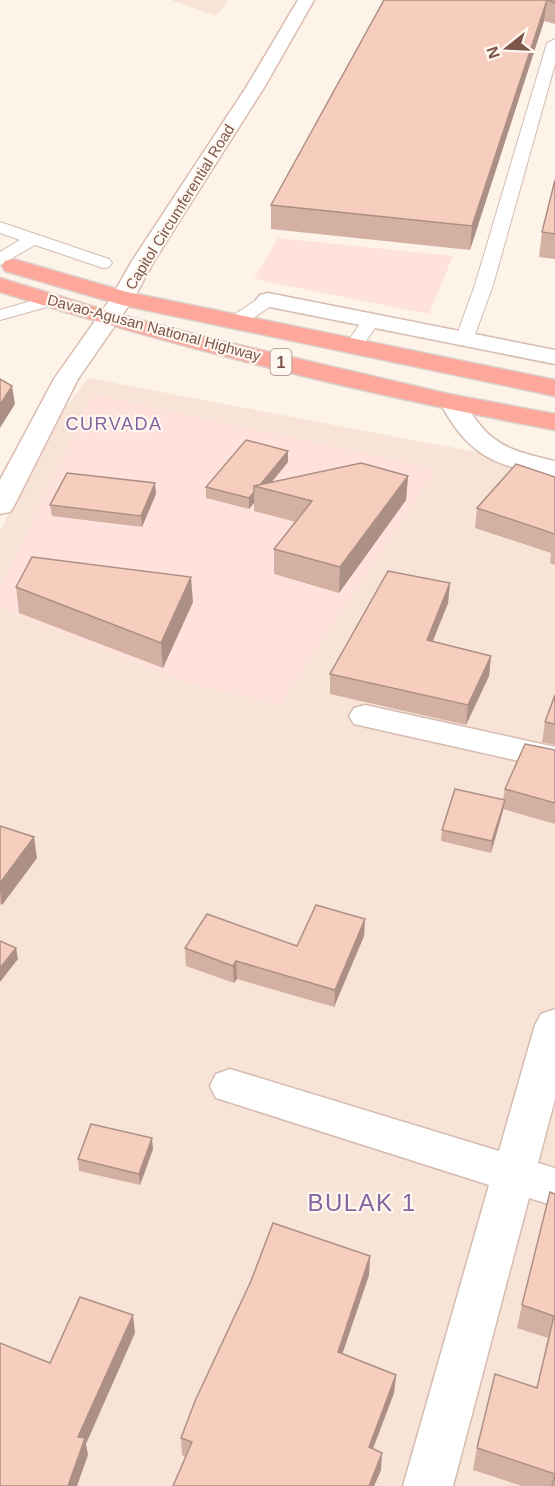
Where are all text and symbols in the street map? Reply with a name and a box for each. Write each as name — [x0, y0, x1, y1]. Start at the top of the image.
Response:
north arrow — [477, 18, 537, 78]
text: N — [483, 44, 503, 61]
street label: Capitol Circumferential Road — [122, 121, 238, 293]
street label: Davao-Agusan National Highway — [46, 291, 263, 364]
road number: 1 — [270, 349, 292, 375]
district label: CURVADA — [66, 414, 162, 434]
district label: BULAK 1 — [307, 1189, 417, 1216]

